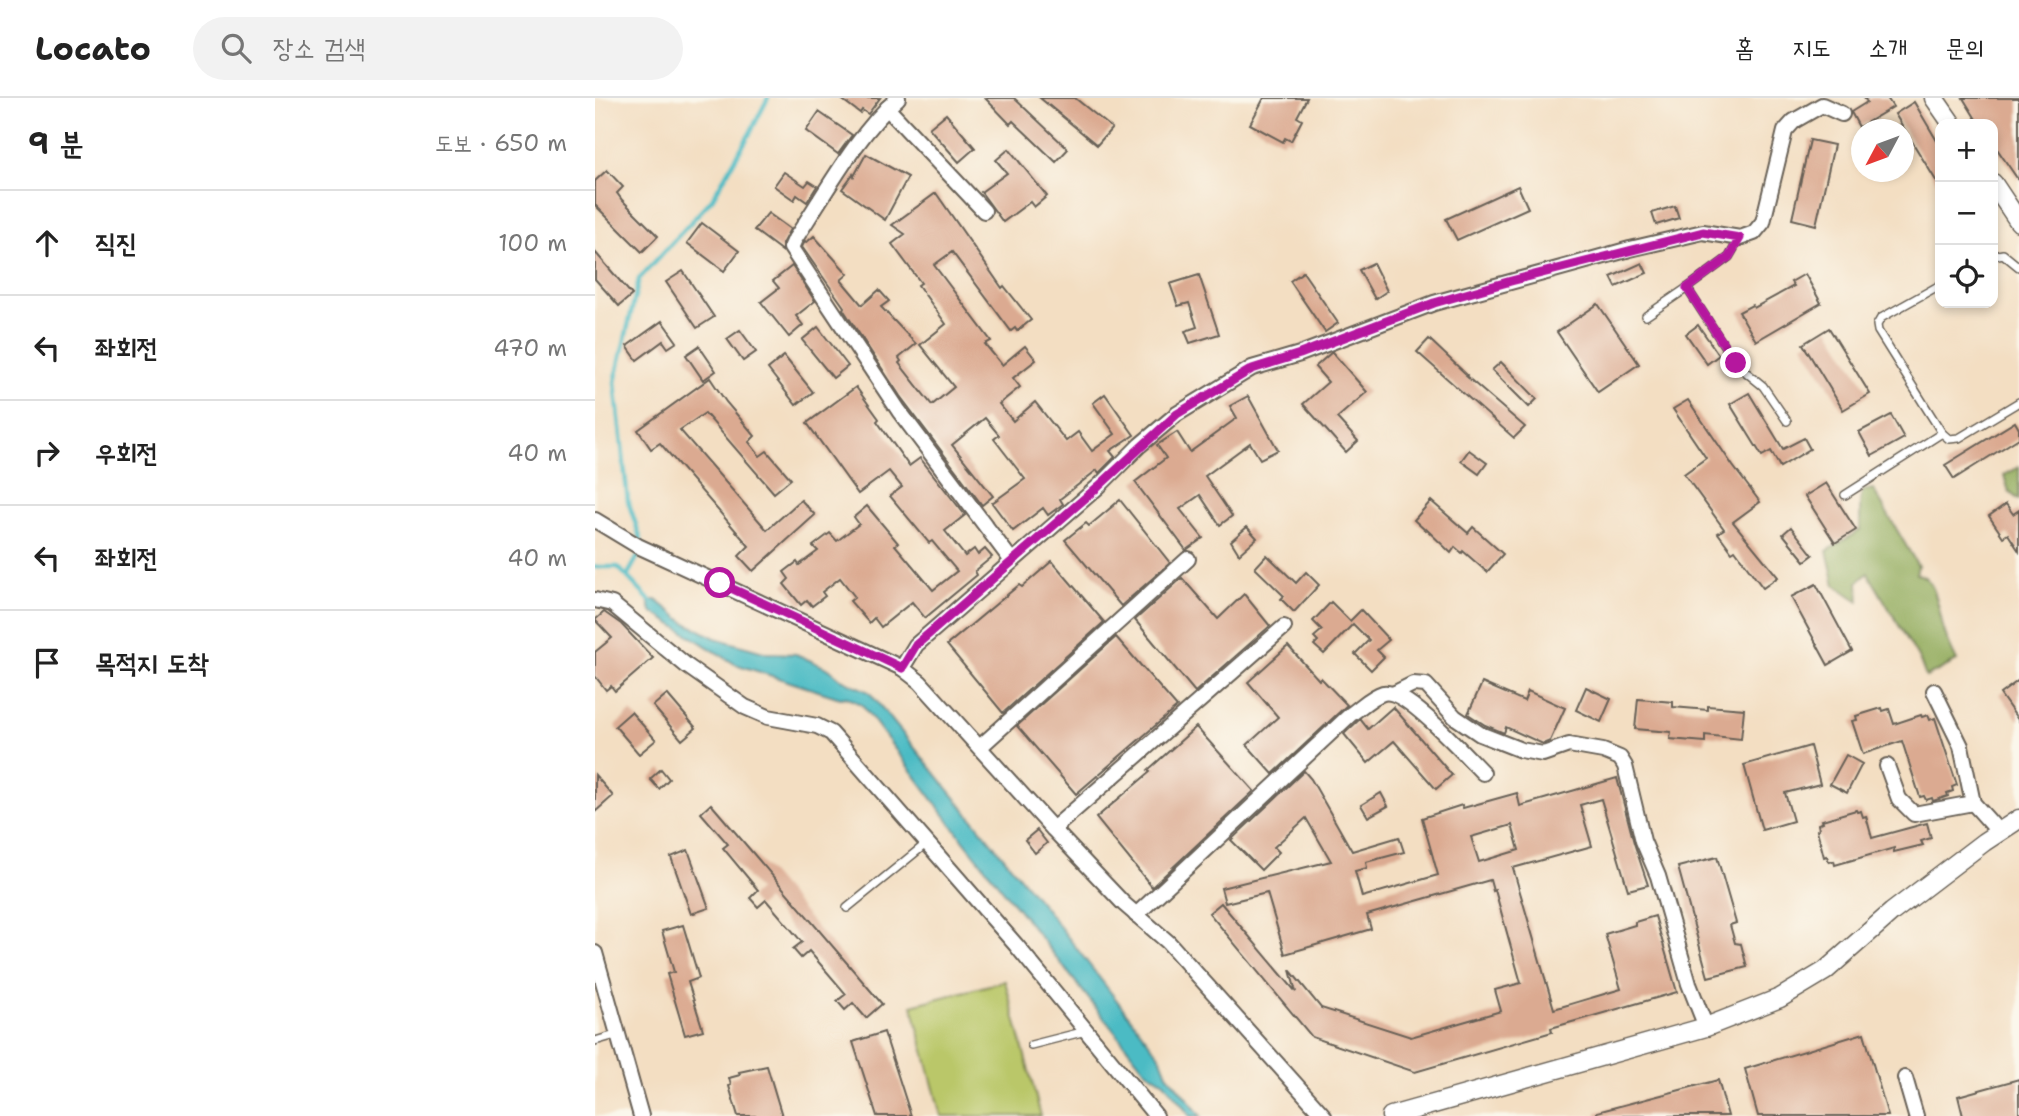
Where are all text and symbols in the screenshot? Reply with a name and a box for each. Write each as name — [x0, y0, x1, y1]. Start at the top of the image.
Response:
search box — [193, 17, 683, 80]
text: Locato — [35, 26, 151, 71]
icon: search — [217, 29, 255, 67]
text: 장소 검색 — [273, 30, 365, 65]
text: 홈 — [1735, 32, 1754, 64]
text: 지도 — [1792, 32, 1831, 64]
text: 소개 — [1869, 32, 1907, 64]
text: 문의 — [1945, 32, 1984, 64]
north arrow — [1851, 119, 1914, 182]
map controls — [1935, 119, 1998, 308]
button: + — [1935, 119, 1998, 182]
text: 9 분 — [28, 123, 83, 164]
text: 도보 · 650 m — [435, 128, 567, 158]
button: − — [1935, 182, 1998, 245]
icon: ahead — [28, 224, 66, 262]
text: 직진 — [95, 225, 137, 260]
text: 100 m — [498, 228, 567, 258]
button: locate — [1935, 245, 1998, 308]
icon: left — [28, 329, 66, 367]
text: 좌회전 — [95, 330, 158, 365]
text: 470 m — [493, 333, 567, 363]
route end — [1720, 347, 1751, 378]
icon: right — [28, 434, 66, 472]
text: 우회전 — [95, 435, 158, 470]
text: 40 m — [507, 438, 567, 468]
icon: left — [28, 539, 66, 577]
text: 좌회전 — [95, 540, 158, 575]
text: 40 m — [507, 543, 567, 573]
route start — [704, 567, 735, 598]
icon: arrive — [28, 644, 66, 682]
text: 목적지 도착 — [95, 645, 209, 680]

